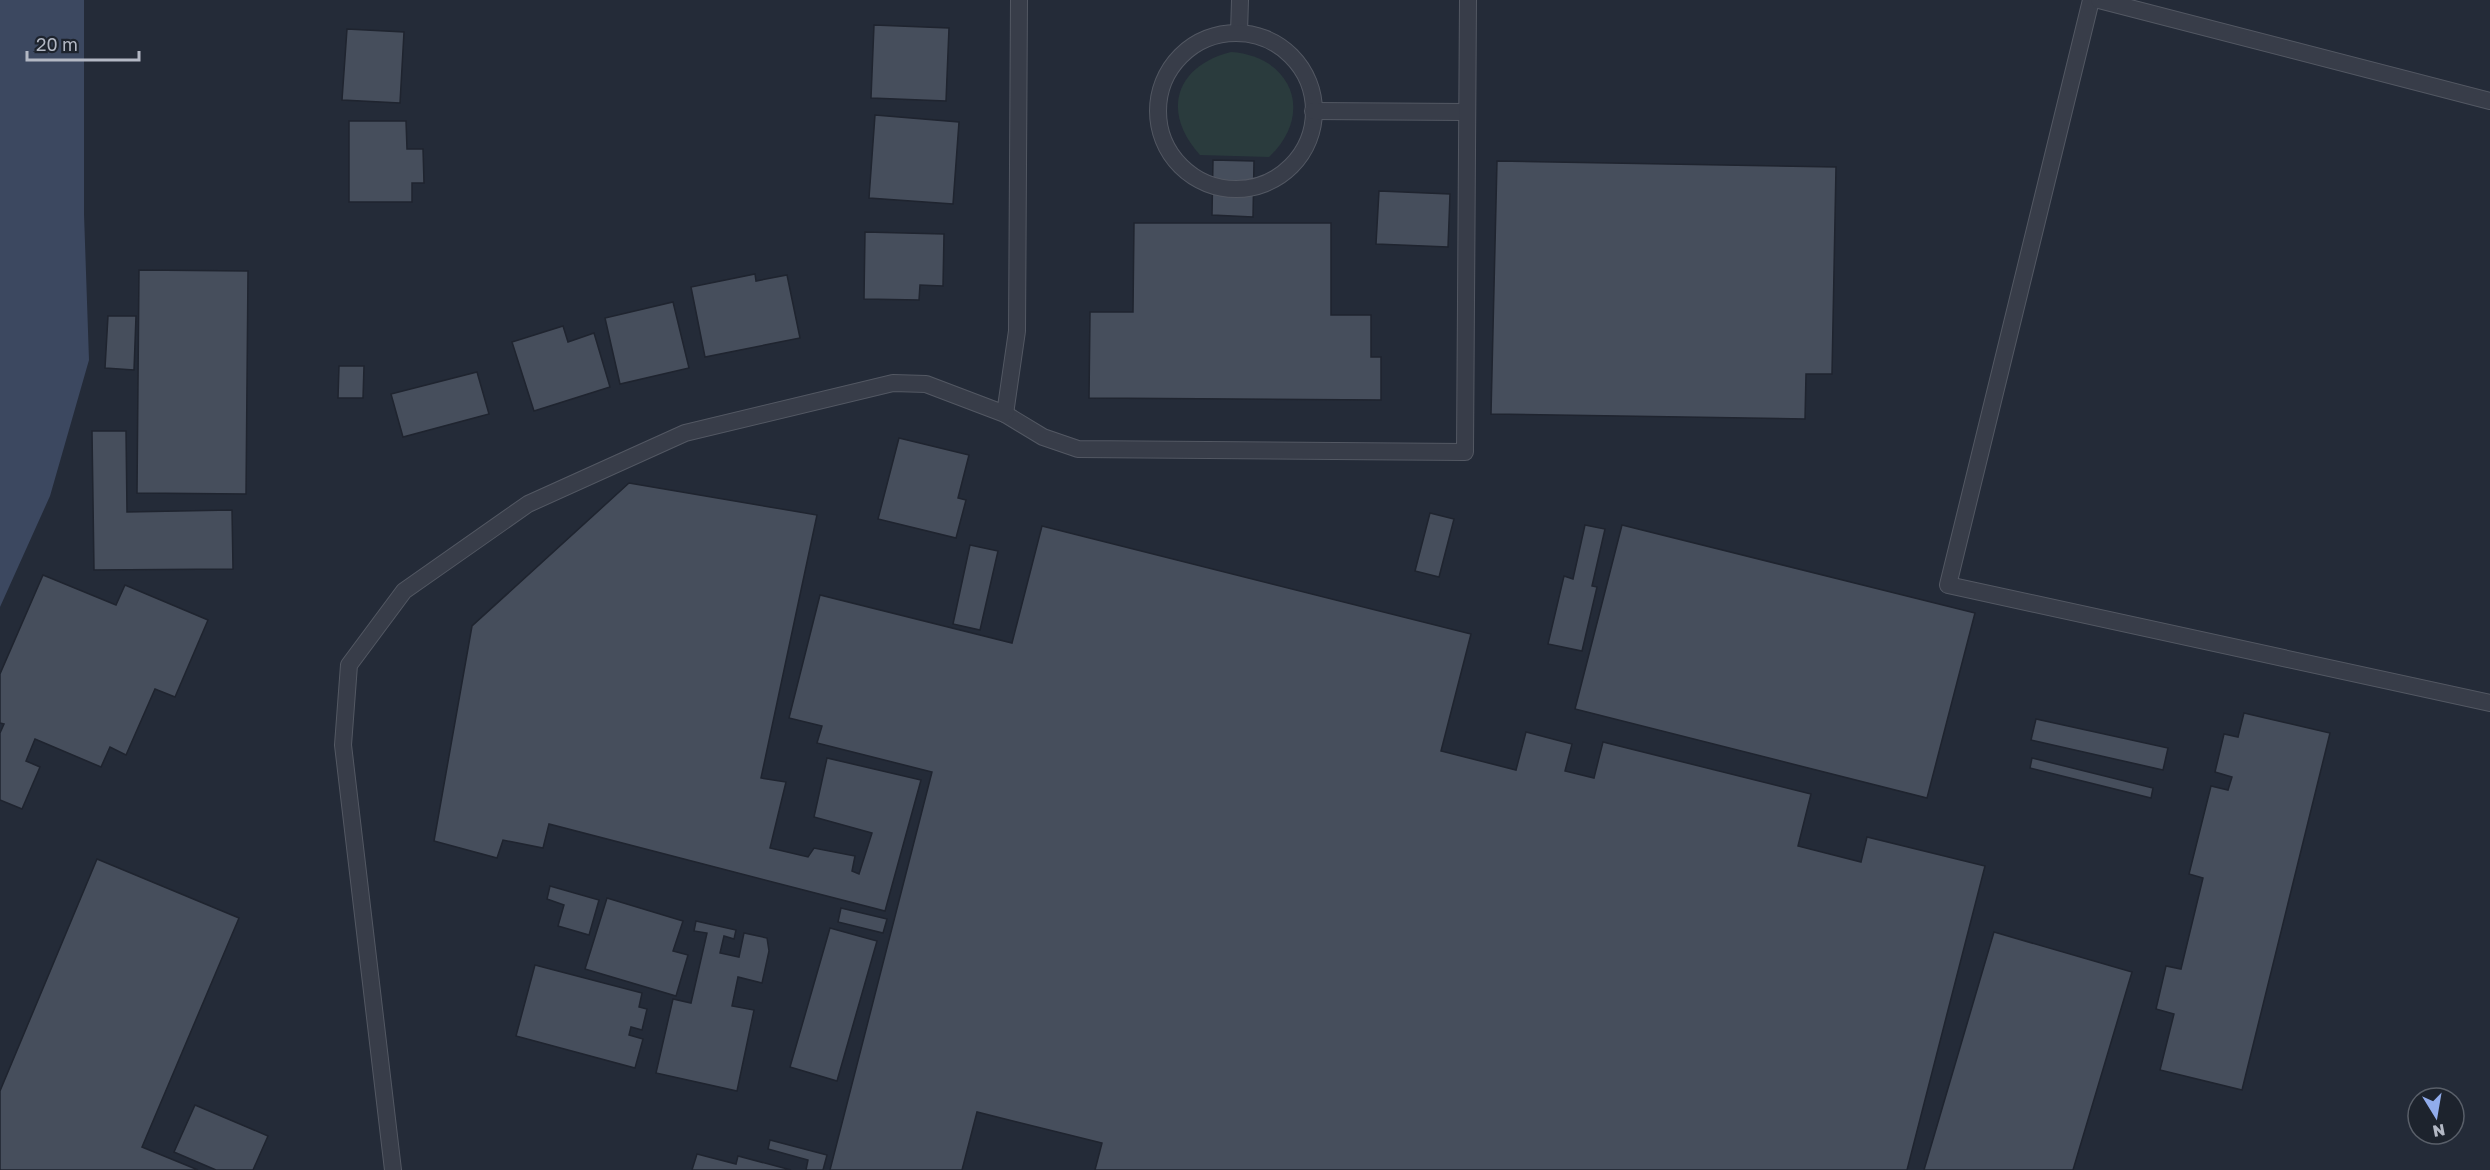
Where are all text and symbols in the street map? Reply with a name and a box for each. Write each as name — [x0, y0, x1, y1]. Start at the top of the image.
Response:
scale bar — [27, 24, 140, 62]
text: 20 m — [36, 33, 78, 55]
north arrow — [2406, 1086, 2466, 1146]
text: N — [2431, 1120, 2447, 1142]

